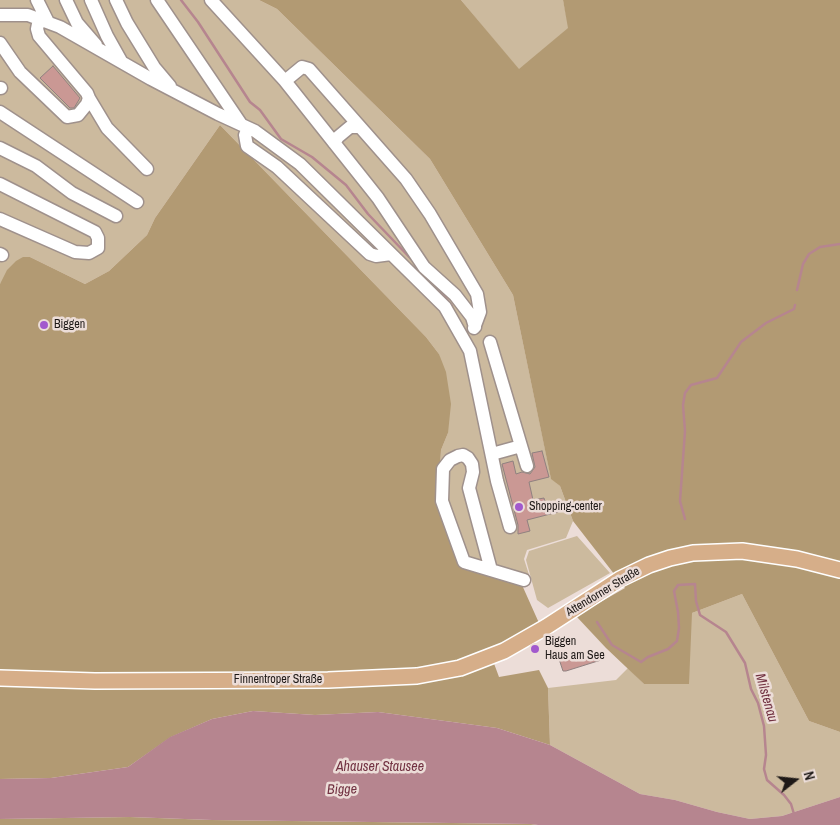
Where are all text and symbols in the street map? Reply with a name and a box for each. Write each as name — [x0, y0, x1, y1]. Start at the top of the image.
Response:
place label: Biggen — [54, 318, 85, 332]
marker: Biggen — [38, 319, 50, 331]
place label: Shopping-center — [529, 500, 602, 514]
marker: Shopping-center — [513, 501, 525, 513]
street label: Attendorner Straße — [563, 564, 643, 620]
place label: Biggen Haus am See — [545, 635, 605, 663]
marker: Biggen Haus am See — [529, 643, 541, 655]
water label: Milstenau — [751, 672, 781, 724]
street label: Finnentroper Straße — [234, 673, 322, 687]
north arrow — [770, 755, 820, 805]
water label: Ahauser Stausee — [336, 759, 424, 775]
text: N — [800, 769, 819, 782]
water label: Bigge — [327, 781, 357, 799]

